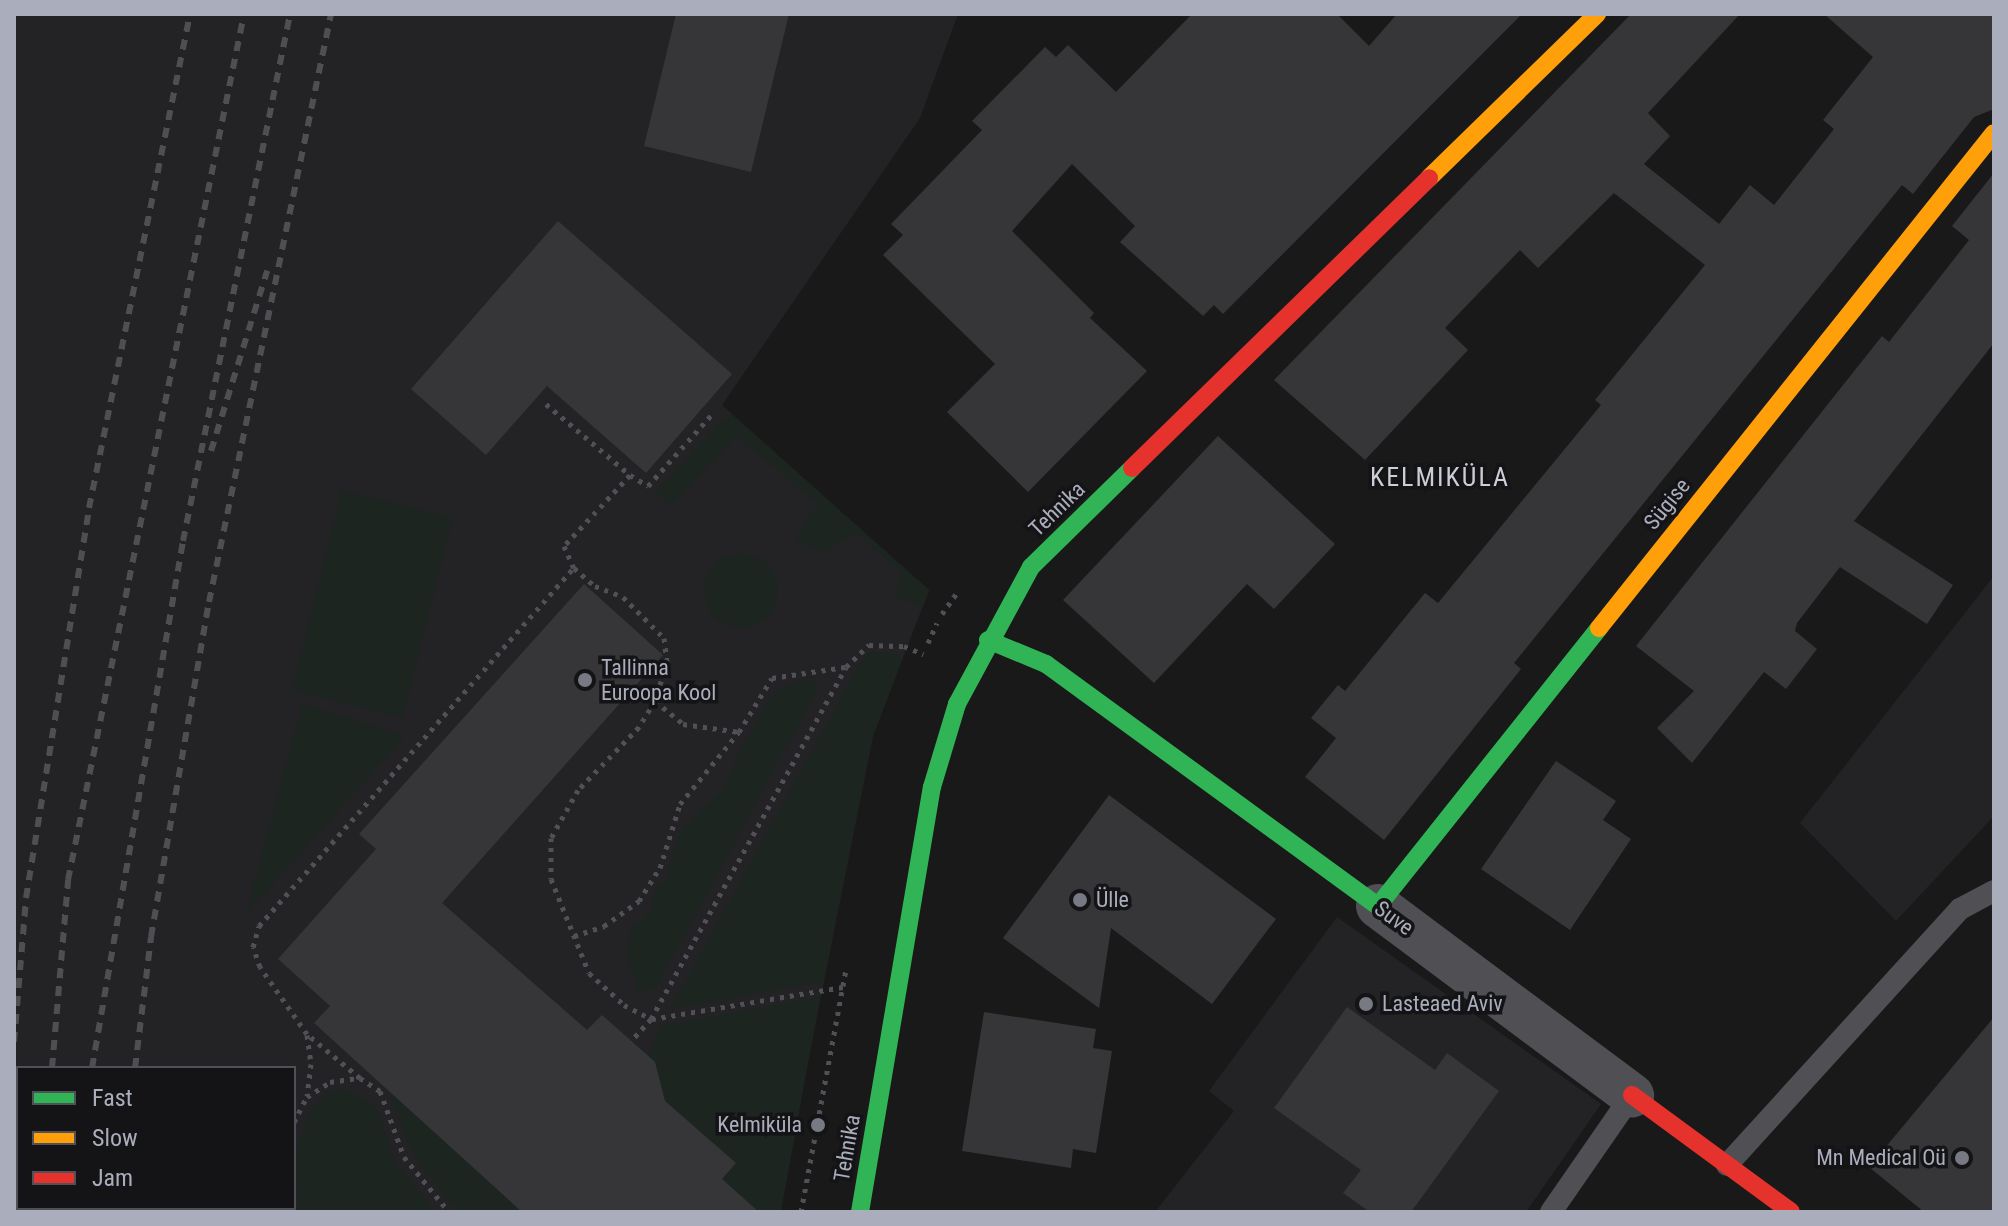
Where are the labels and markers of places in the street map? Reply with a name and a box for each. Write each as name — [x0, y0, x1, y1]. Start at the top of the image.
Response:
place label: Tallinna Euroopa Kool — [601, 654, 716, 706]
marker: Tallinna Euroopa Kool — [576, 671, 594, 689]
place label: Ülle — [1096, 887, 1129, 913]
marker: Ülle — [1071, 891, 1089, 909]
place label: Lasteaed Aviv — [1382, 991, 1503, 1017]
marker: Lasteaed Aviv — [1357, 995, 1375, 1013]
place label: Kelmiküla — [717, 1112, 802, 1138]
marker: Kelmiküla — [809, 1116, 827, 1134]
place label: Mn Medical Oü — [1816, 1145, 1946, 1171]
marker: Mn Medical Oü — [1953, 1149, 1971, 1167]

